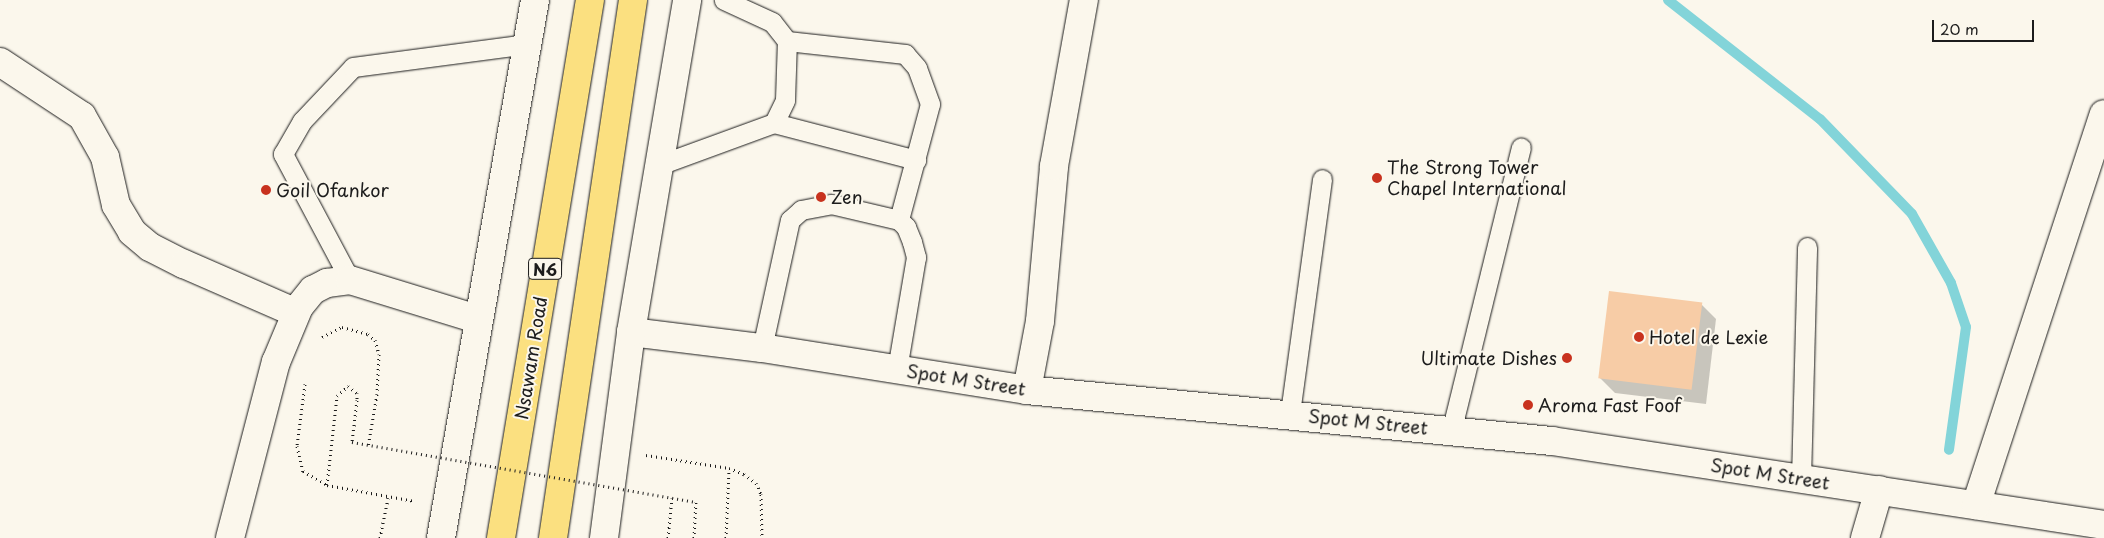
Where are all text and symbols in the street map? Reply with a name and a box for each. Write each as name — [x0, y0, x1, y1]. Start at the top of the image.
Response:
scale bar — [1934, 10, 2036, 42]
text: 20 m — [1940, 17, 1979, 40]
place label: The Strong Tower Chapel International — [1387, 157, 1567, 200]
marker: The Strong Tower Chapel International — [1371, 172, 1383, 184]
place label: Goil Ofankor — [276, 179, 389, 201]
marker: Goil Ofankor — [260, 184, 272, 196]
place label: Zen — [831, 186, 862, 208]
marker: Zen — [815, 191, 827, 203]
road number: N6 — [528, 255, 562, 282]
street label: Nsawam Road — [511, 295, 551, 421]
place label: Hotel de Lexie — [1649, 326, 1769, 348]
marker: Hotel de Lexie — [1633, 331, 1645, 343]
place label: Ultimate Dishes — [1421, 347, 1557, 369]
marker: Ultimate Dishes — [1561, 352, 1573, 364]
street label: Spot M Street — [904, 360, 1028, 400]
place label: Aroma Fast Foof — [1538, 394, 1682, 416]
marker: Aroma Fast Foof — [1522, 399, 1534, 411]
street label: Spot M Street — [1306, 405, 1430, 439]
street label: Spot M Street — [1708, 454, 1832, 494]

